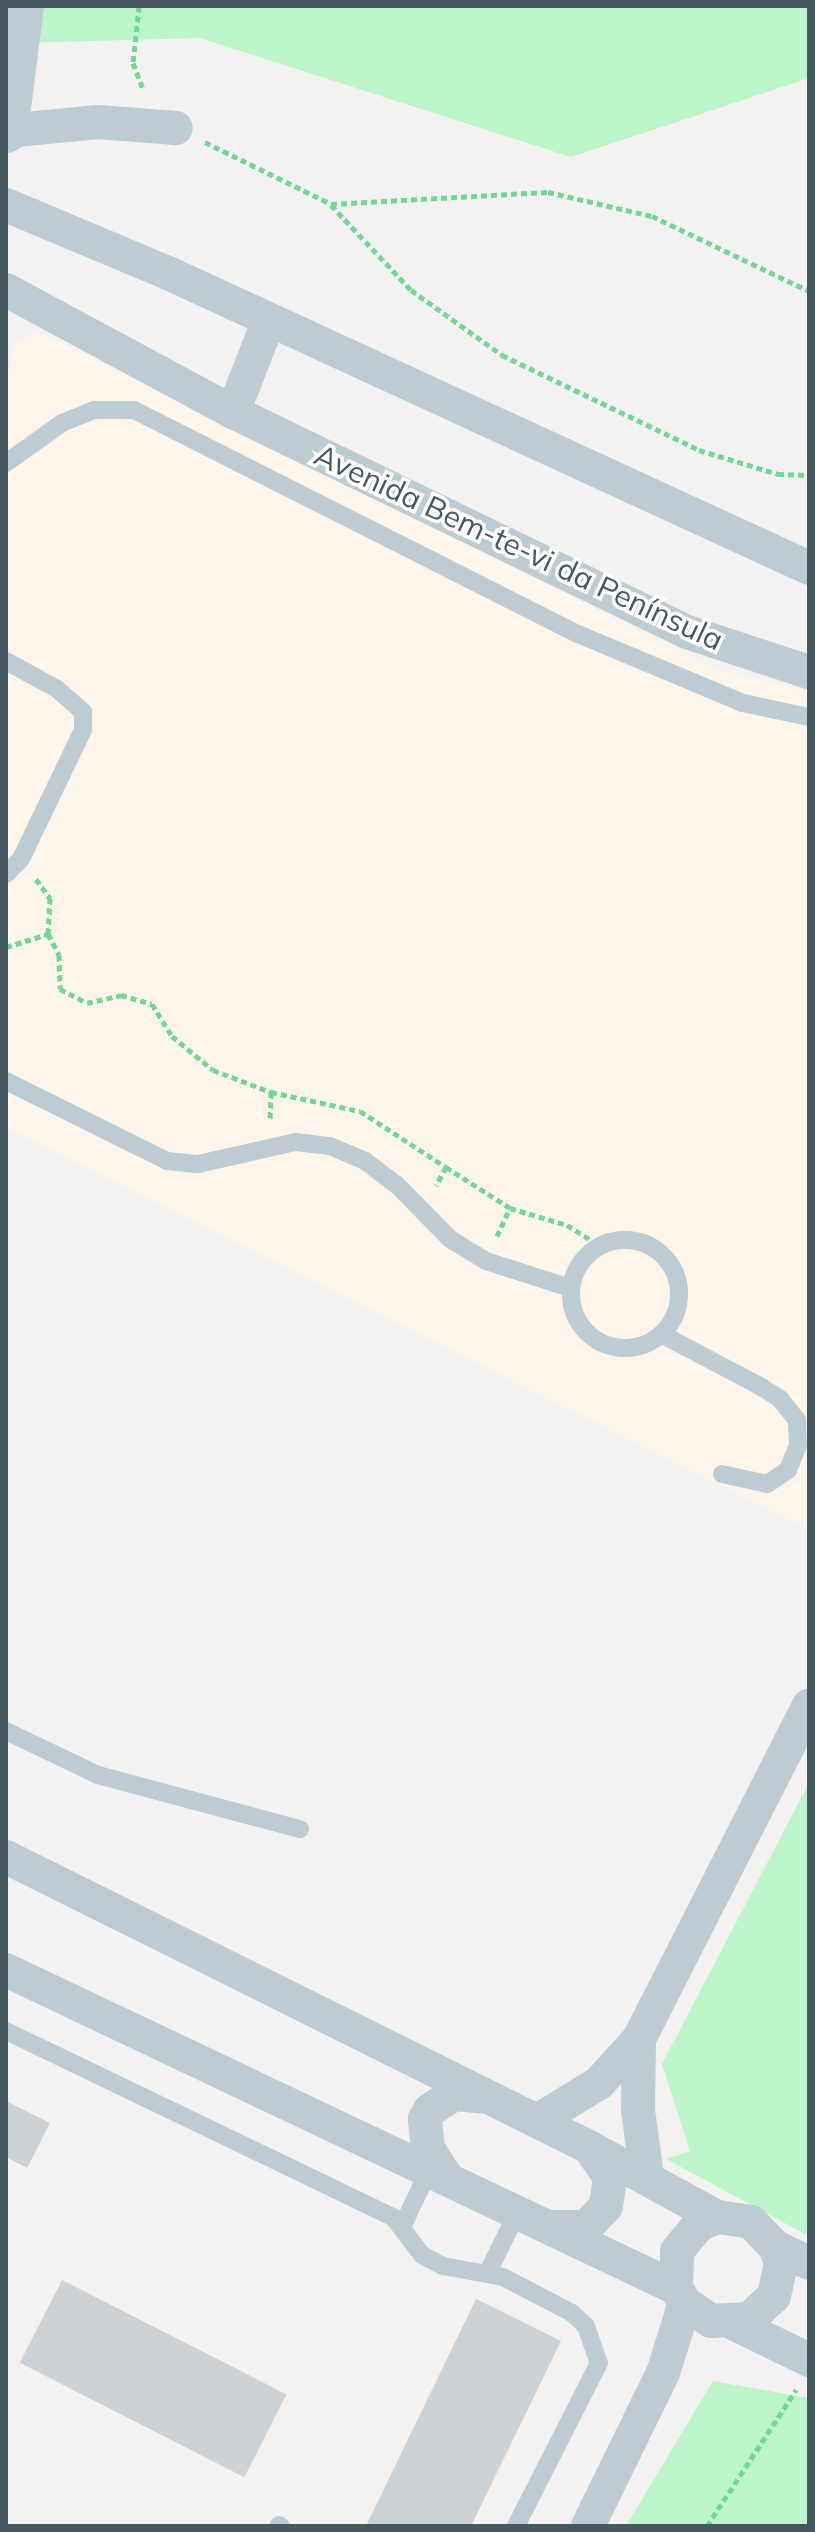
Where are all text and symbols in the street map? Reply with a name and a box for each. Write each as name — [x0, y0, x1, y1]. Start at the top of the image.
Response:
street label: Avenida Bem-te-vi da Península — [309, 436, 729, 658]

